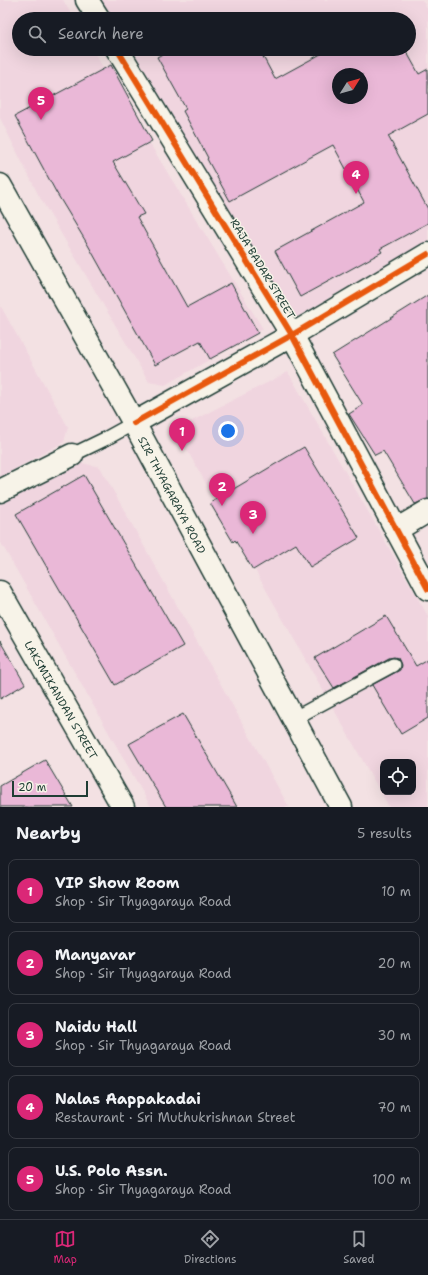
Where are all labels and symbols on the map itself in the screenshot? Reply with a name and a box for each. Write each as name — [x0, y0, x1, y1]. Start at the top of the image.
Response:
north arrow — [332, 68, 368, 104]
pin: 5 — [28, 87, 54, 120]
pin: 4 — [343, 161, 369, 194]
street label: RAJA BADAR STREET — [227, 216, 299, 322]
pin: 1 — [169, 418, 195, 451]
your location — [218, 421, 238, 441]
street label: SIR THYAGARAYA ROAD — [134, 434, 209, 557]
pin: 2 — [209, 473, 235, 506]
pin: 3 — [240, 501, 266, 534]
street label: LAKSMIKANDAN STREET — [20, 638, 101, 762]
scale bar — [12, 779, 88, 798]

